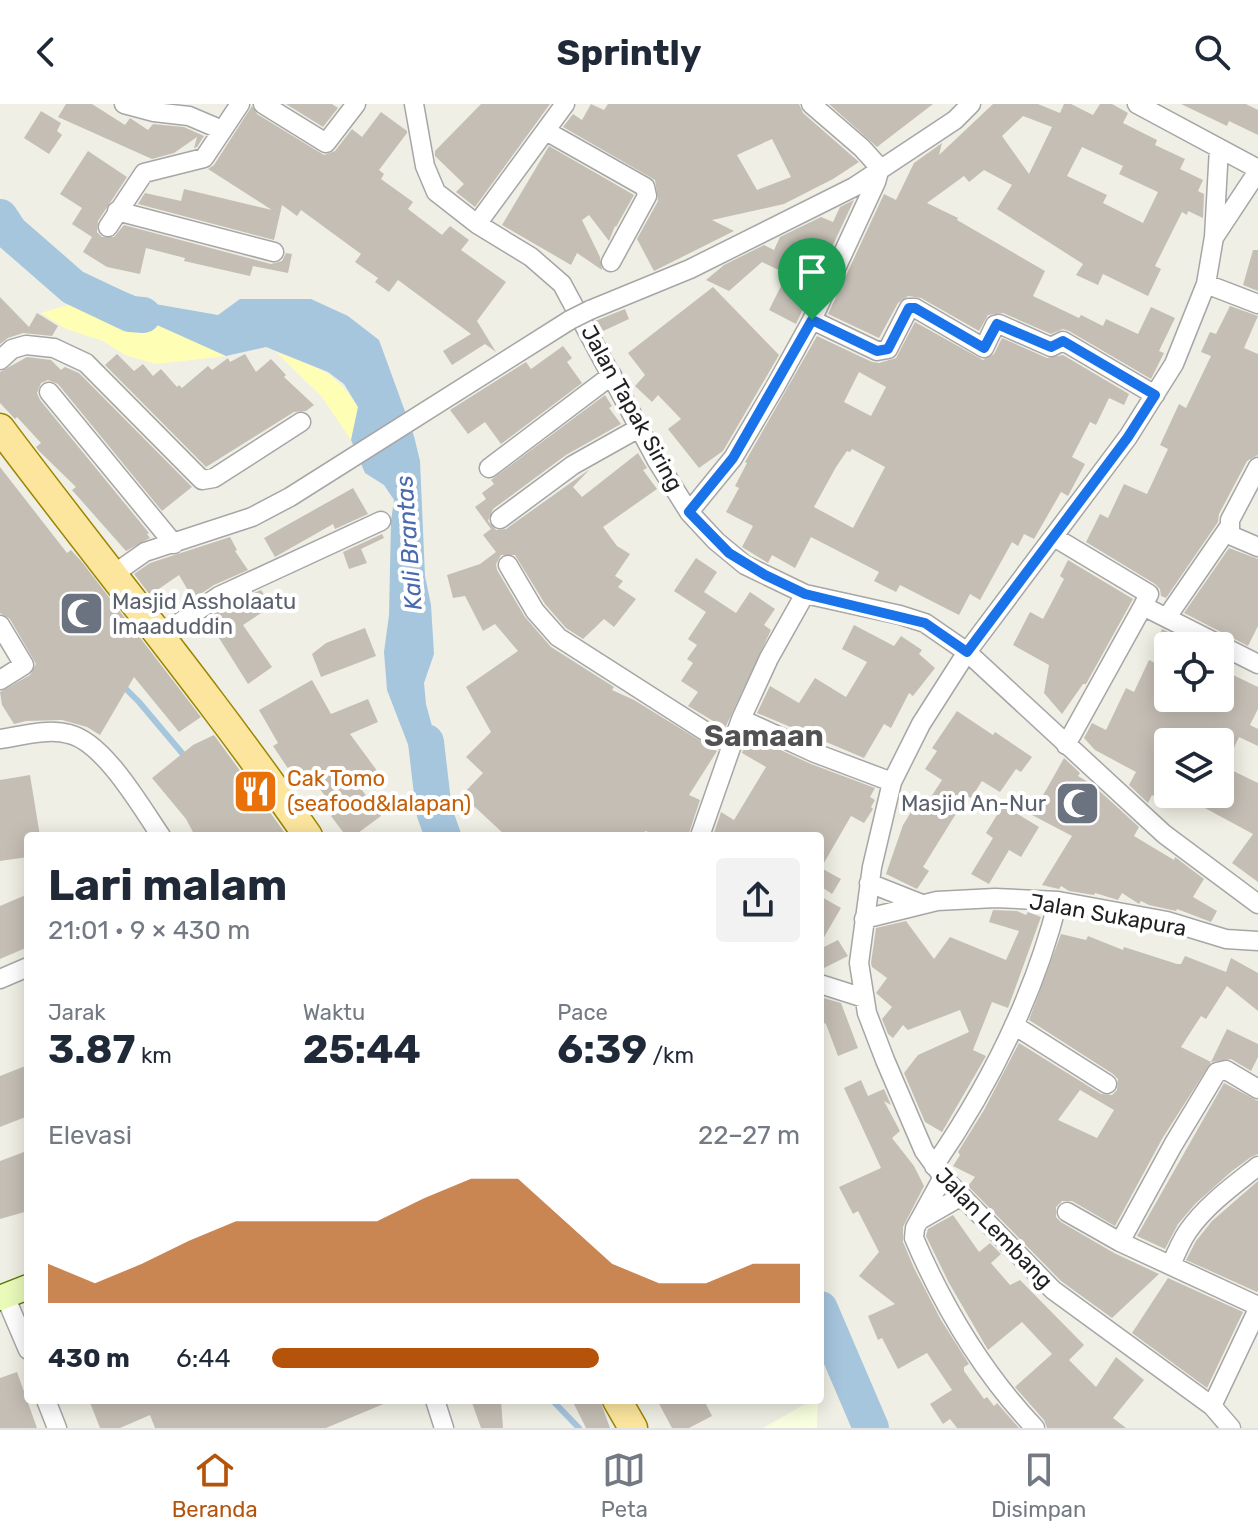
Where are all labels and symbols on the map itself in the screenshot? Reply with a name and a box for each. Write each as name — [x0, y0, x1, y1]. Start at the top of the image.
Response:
pin — [778, 238, 846, 320]
street label: Jalan Tapak Siring — [575, 320, 689, 496]
water label: Kali Brantas — [390, 475, 428, 611]
place label: Masjid Assholaatu Imaaduddin — [112, 588, 296, 640]
mosque icon: Masjid Assholaatu Imaaduddin — [57, 590, 105, 638]
district label: Samaan — [704, 718, 824, 754]
place label: Cak Tomo (seafood&lalapan) — [287, 765, 471, 817]
restaurant icon: Cak Tomo (seafood&lalapan) — [232, 767, 280, 815]
mosque icon: Masjid An-Nur — [1053, 779, 1101, 827]
place label: Masjid An-Nur — [901, 790, 1047, 817]
street label: Jalan Sukapura — [1027, 888, 1189, 942]
street label: Jalan Lembang — [929, 1162, 1059, 1294]

